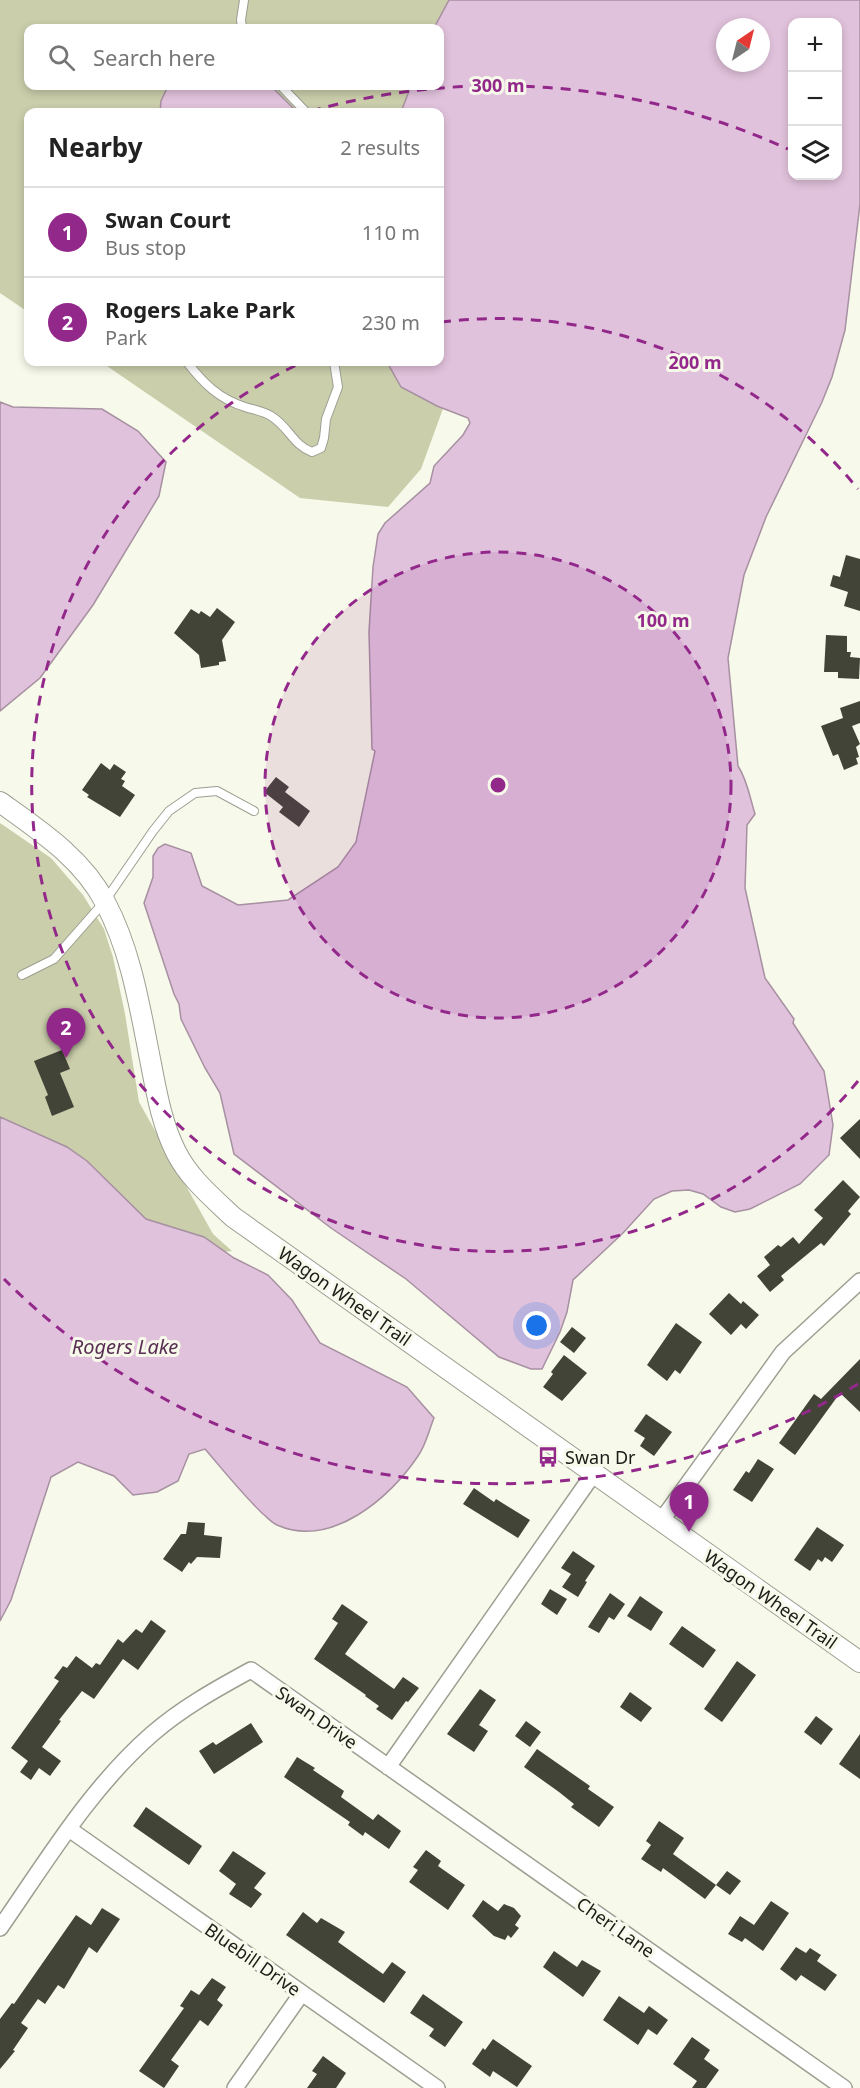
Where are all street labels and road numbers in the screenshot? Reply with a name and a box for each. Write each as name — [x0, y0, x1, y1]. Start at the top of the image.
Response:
street label: Wagon Wheel Trail — [274, 1241, 416, 1351]
street label: Wagon Wheel Trail — [700, 1544, 842, 1654]
street label: Swan Drive — [271, 1680, 363, 1754]
street label: Cheri Lane — [572, 1891, 660, 1963]
street label: Bluebill Drive — [200, 1917, 306, 2001]

